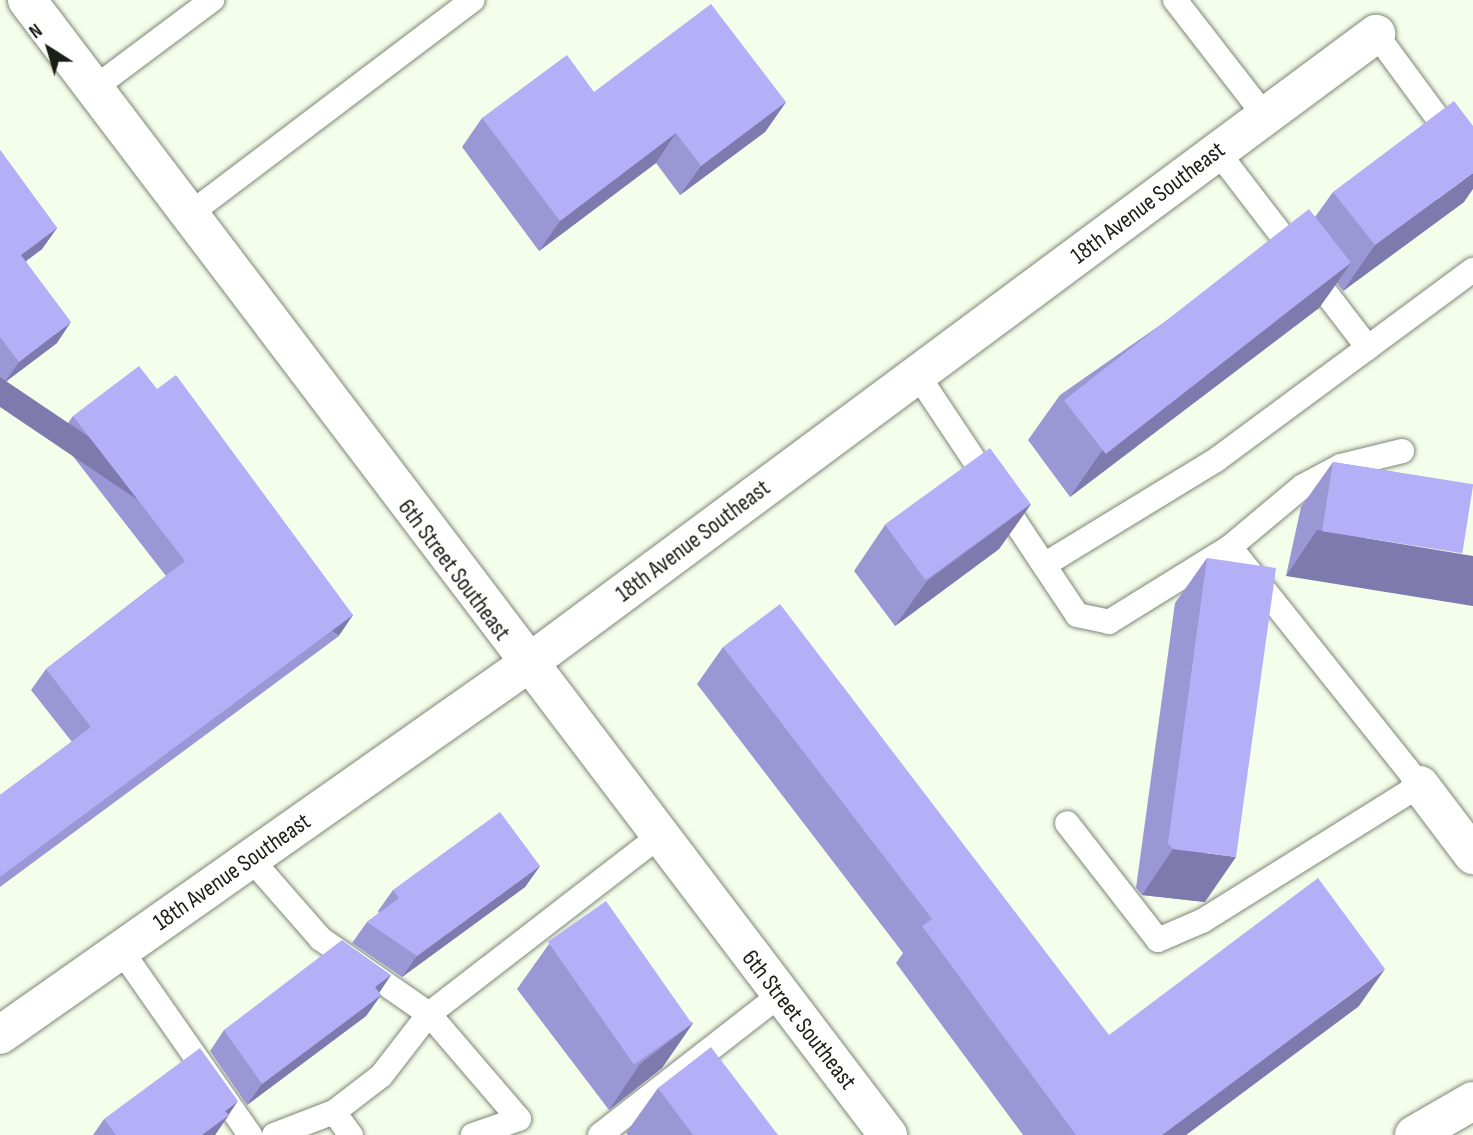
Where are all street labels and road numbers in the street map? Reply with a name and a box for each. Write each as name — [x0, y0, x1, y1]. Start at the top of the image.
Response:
street label: 18th Avenue Southeast — [1065, 136, 1231, 270]
street label: 18th Avenue Southeast — [610, 474, 776, 608]
street label: 6th Street Southeast — [392, 494, 516, 646]
street label: 18th Avenue Southeast — [148, 807, 316, 937]
street label: 6th Street Southeast — [736, 945, 862, 1095]

